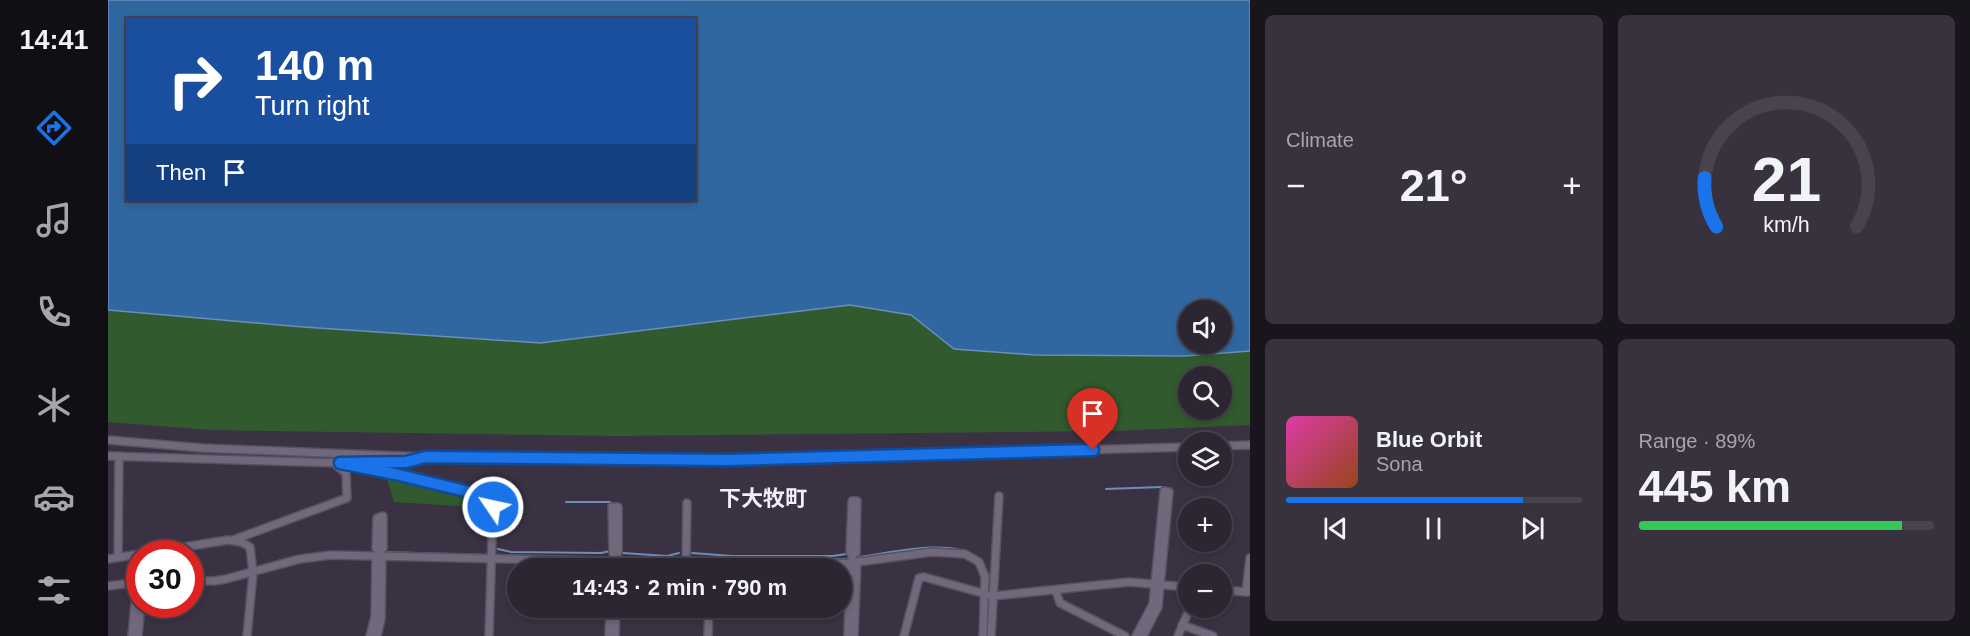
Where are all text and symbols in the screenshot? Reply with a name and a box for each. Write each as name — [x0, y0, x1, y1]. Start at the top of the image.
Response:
text: 14:41 — [19, 25, 89, 55]
icon: right — [156, 42, 234, 120]
text: 140 m — [255, 42, 374, 89]
text: Turn right — [255, 91, 370, 121]
icon: directions — [33, 107, 75, 149]
text: Climate — [1286, 129, 1354, 151]
text: 21 — [1752, 145, 1821, 214]
icon: arrive — [218, 156, 251, 189]
text: Then — [156, 160, 206, 185]
text: 21° — [1400, 160, 1468, 211]
text: − — [1286, 167, 1305, 204]
text: + — [1562, 167, 1582, 204]
icon: music — [33, 199, 75, 241]
text: km/h — [1763, 213, 1809, 237]
icon: phone — [33, 291, 75, 333]
map controls — [1178, 300, 1232, 618]
button: sound — [1178, 300, 1232, 354]
button: search — [1178, 366, 1232, 420]
icon: climate — [33, 384, 75, 426]
pin — [1067, 388, 1118, 450]
icon: arrive — [1076, 397, 1109, 430]
text: Blue Orbit — [1376, 427, 1482, 452]
text: Range · 89% — [1639, 430, 1755, 452]
button: layers — [1178, 432, 1232, 486]
text: Sona — [1376, 453, 1423, 475]
text: 445 km — [1639, 461, 1791, 512]
position arrow — [461, 475, 525, 539]
icon: car — [33, 476, 75, 518]
district label: 下大牧町 — [719, 486, 807, 511]
button: + — [1178, 498, 1232, 552]
icon: previous — [1319, 512, 1352, 545]
icon: pause — [1417, 512, 1450, 545]
icon: next — [1516, 512, 1549, 545]
speed limit sign: 30 — [126, 540, 204, 618]
button: − — [1178, 564, 1232, 618]
icon: filters — [33, 569, 75, 611]
text: 14:43 · 2 min · 790 m — [572, 575, 787, 600]

